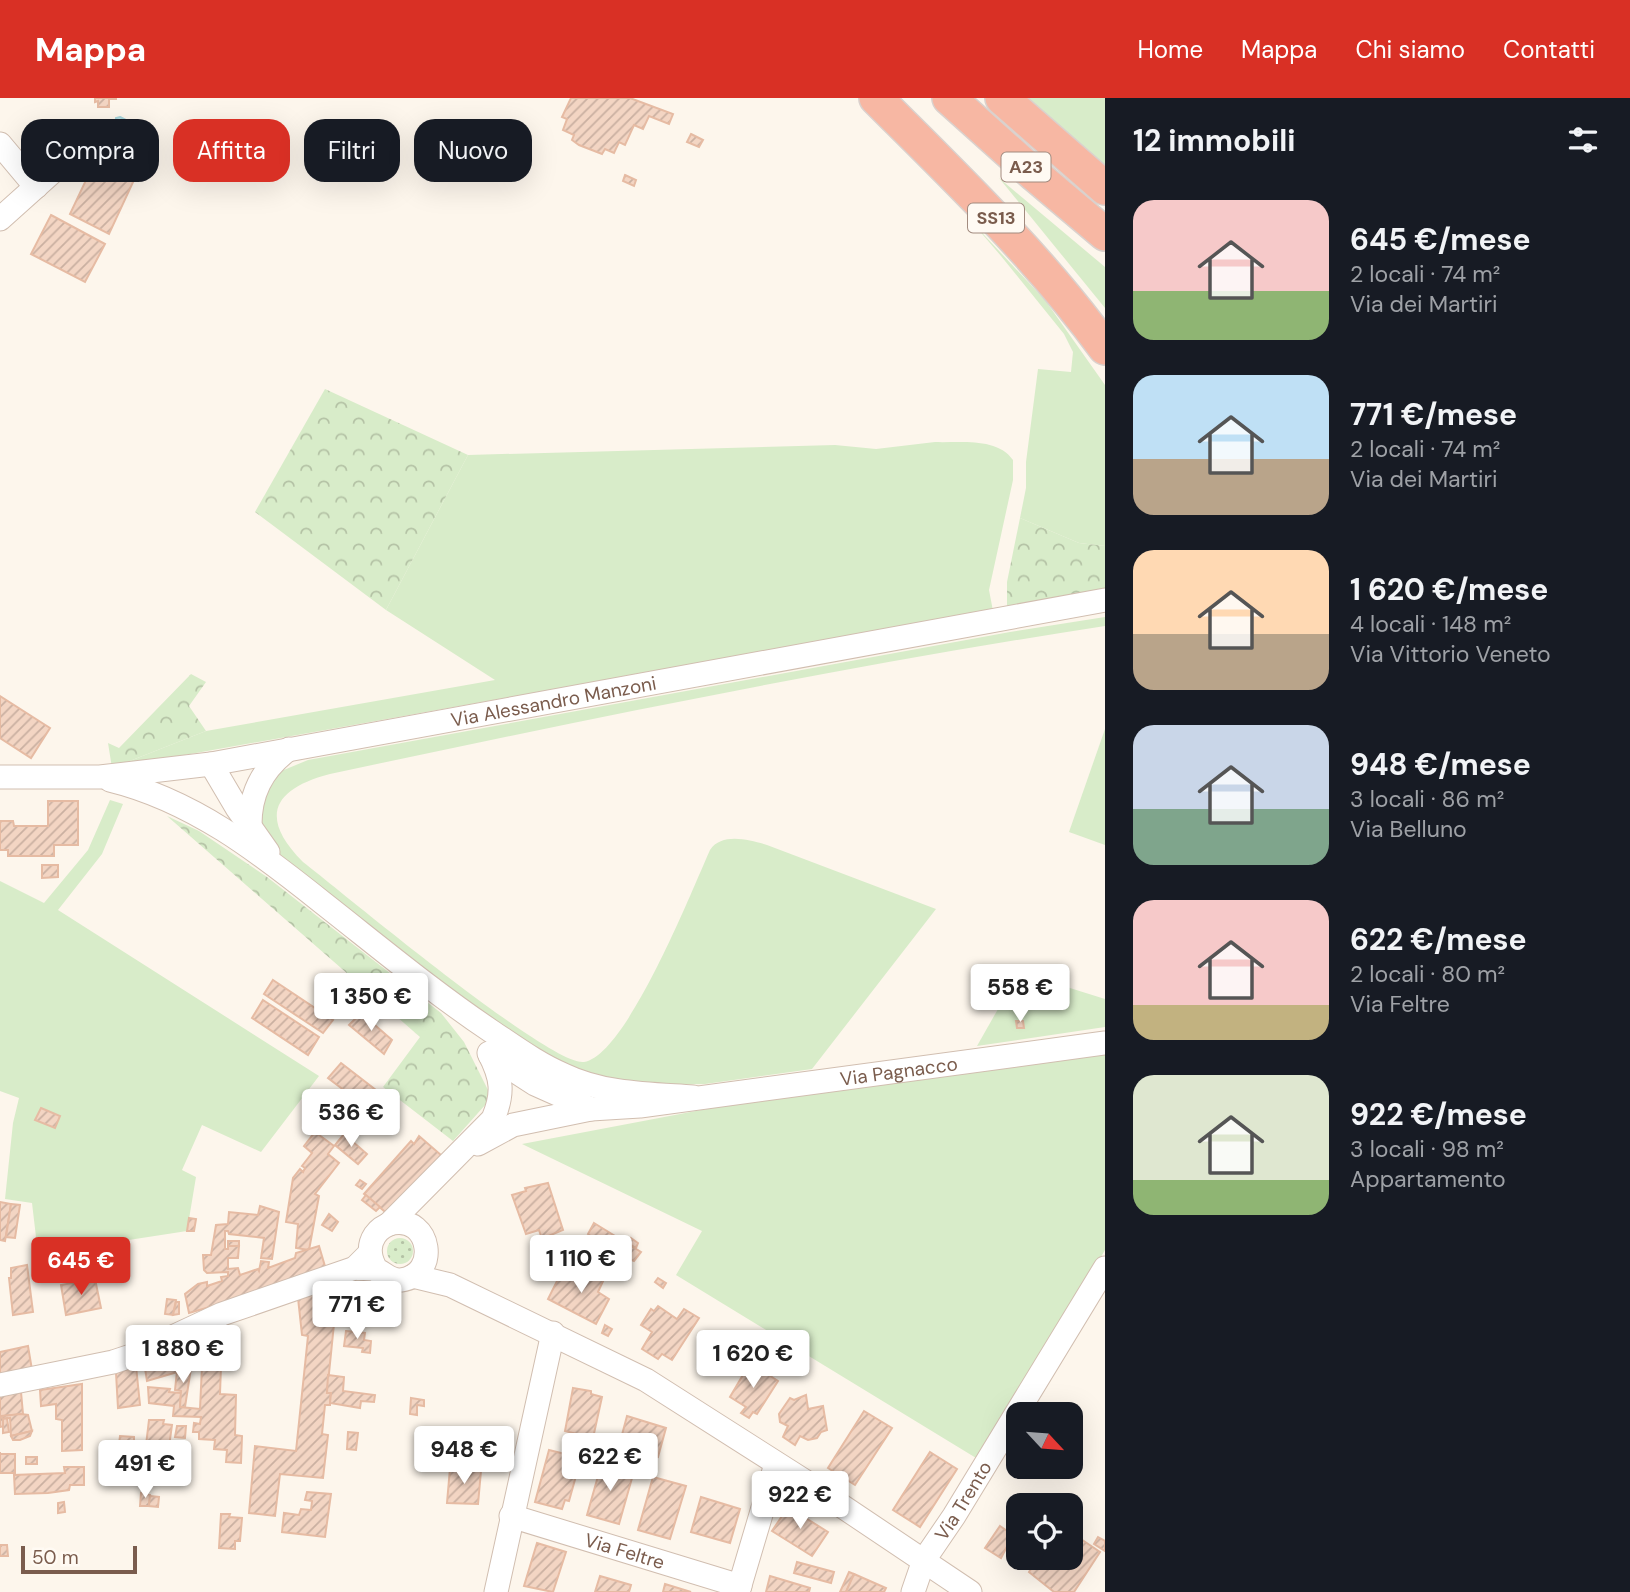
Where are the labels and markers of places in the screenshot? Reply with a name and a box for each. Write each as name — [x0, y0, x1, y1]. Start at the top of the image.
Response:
pin: 558 € — [971, 964, 1069, 1024]
pin: 1 350 € — [306, 974, 436, 1033]
pin: 536 € — [302, 1090, 400, 1149]
pin: 1 110 € — [516, 1236, 646, 1295]
pin: 645 € — [32, 1238, 130, 1297]
pin: 771 € — [308, 1282, 406, 1341]
pin: 1 880 € — [118, 1326, 248, 1385]
pin: 1 620 € — [688, 1330, 818, 1390]
pin: 948 € — [415, 1426, 513, 1486]
pin: 622 € — [561, 1434, 659, 1493]
pin: 491 € — [96, 1440, 194, 1500]
pin: 922 € — [751, 1472, 849, 1531]

